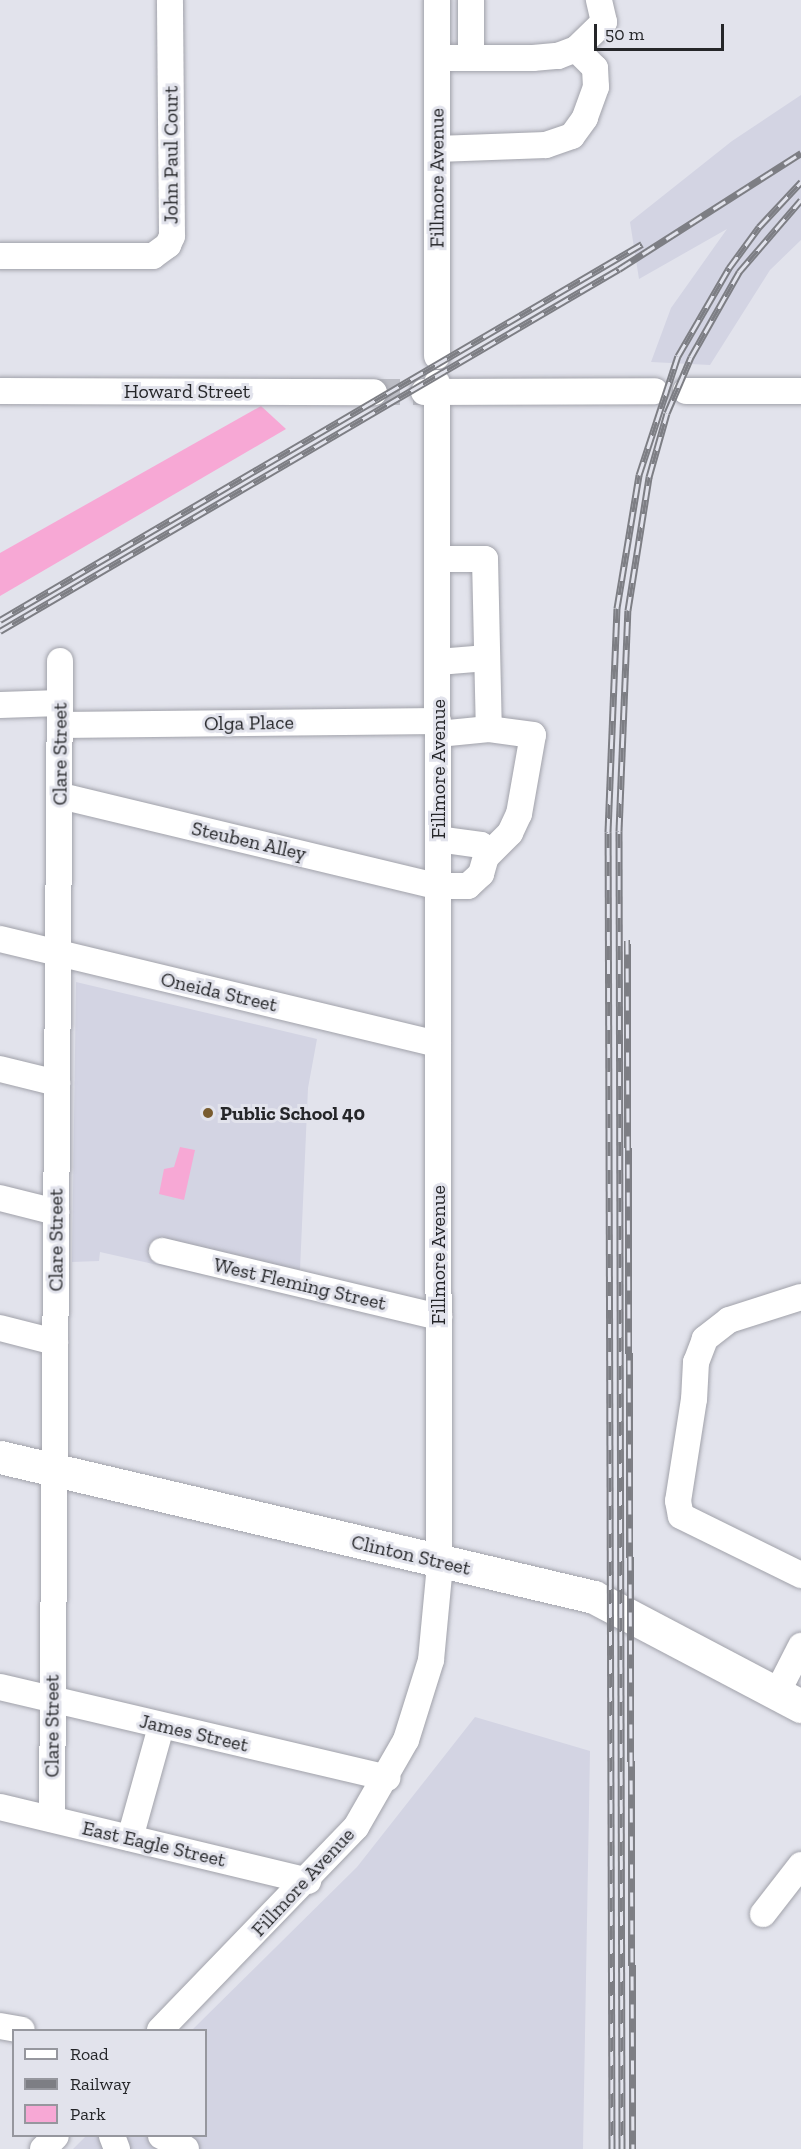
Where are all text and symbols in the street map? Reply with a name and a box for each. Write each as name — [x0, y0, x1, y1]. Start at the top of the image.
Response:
scale bar — [597, 12, 728, 50]
text: 50 m — [605, 23, 644, 45]
street label: John Paul Court — [159, 86, 183, 224]
street label: Fillmore Avenue — [425, 108, 449, 248]
street label: Howard Street — [124, 379, 250, 403]
street label: Fillmore Avenue — [426, 699, 450, 839]
street label: Clare Street — [48, 703, 72, 805]
street label: Olga Place — [204, 710, 294, 736]
street label: Steuben Alley — [189, 816, 309, 866]
street label: Oneida Street — [158, 967, 280, 1017]
place label: Public School 40 — [220, 1101, 365, 1125]
marker: Public School 40 — [201, 1106, 215, 1120]
street label: Fillmore Avenue — [426, 1185, 450, 1325]
street label: Clare Street — [44, 1189, 68, 1291]
street label: West Fleming Street — [211, 1252, 389, 1316]
street label: Clinton Street — [349, 1530, 473, 1580]
street label: Clare Street — [40, 1675, 64, 1777]
street label: James Street — [137, 1709, 251, 1757]
street label: East Eagle Street — [80, 1816, 228, 1872]
street label: Fillmore Avenue — [246, 1822, 360, 1942]
legend — [12, 2029, 207, 2137]
text: Road — [70, 2043, 109, 2065]
text: Railway — [70, 2073, 131, 2095]
text: Park — [70, 2103, 106, 2125]

